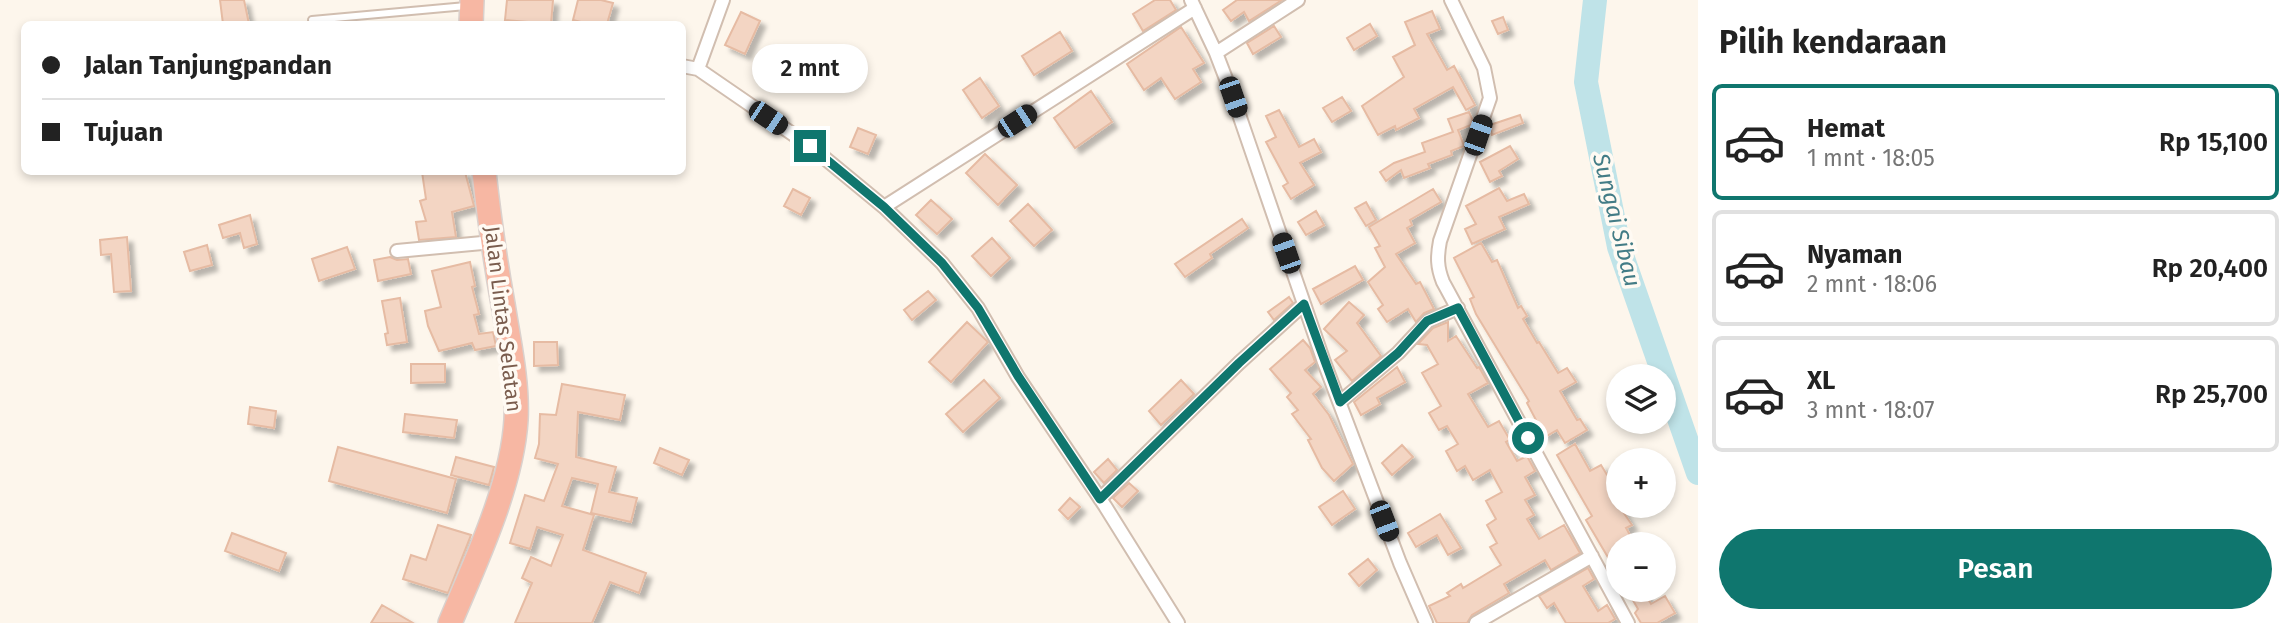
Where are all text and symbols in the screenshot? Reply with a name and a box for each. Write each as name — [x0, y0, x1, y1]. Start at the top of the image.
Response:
text: Pilih kendaraan — [1719, 23, 1947, 61]
callout: 2 mnt — [752, 44, 868, 94]
text: Jalan Tanjungpandan — [84, 50, 332, 81]
text: 2 mnt — [781, 54, 839, 82]
car — [1217, 74, 1250, 120]
car — [745, 98, 792, 138]
car — [994, 101, 1041, 141]
icon: car — [1723, 111, 1786, 174]
car — [1462, 112, 1495, 158]
text: Hemat — [1807, 113, 1885, 144]
text: Tujuan — [84, 117, 163, 148]
text: Rp 15,100 — [2159, 127, 2268, 158]
route end — [794, 130, 826, 162]
text: 1 mnt · 18:05 — [1807, 144, 1935, 172]
water label: Sungai Sibau — [1587, 150, 1647, 289]
street label: Jalan Lintas Selatan — [479, 225, 527, 413]
car — [1270, 230, 1303, 276]
icon: car — [1723, 237, 1786, 300]
text: Nyaman — [1807, 239, 1903, 270]
text: Rp 20,400 — [2152, 253, 2268, 284]
text: 2 mnt · 18:06 — [1807, 270, 1937, 298]
icon: car — [1723, 363, 1786, 426]
map controls — [1606, 364, 1676, 602]
button: layers — [1606, 364, 1676, 434]
text: XL — [1807, 365, 1835, 396]
text: Rp 25,700 — [2155, 379, 2268, 410]
text: 3 mnt · 18:07 — [1807, 396, 1935, 424]
route start — [1512, 422, 1544, 454]
button: + — [1606, 448, 1676, 518]
car — [1367, 498, 1402, 544]
button: Pesan — [1719, 529, 2272, 609]
button: − — [1606, 532, 1676, 602]

